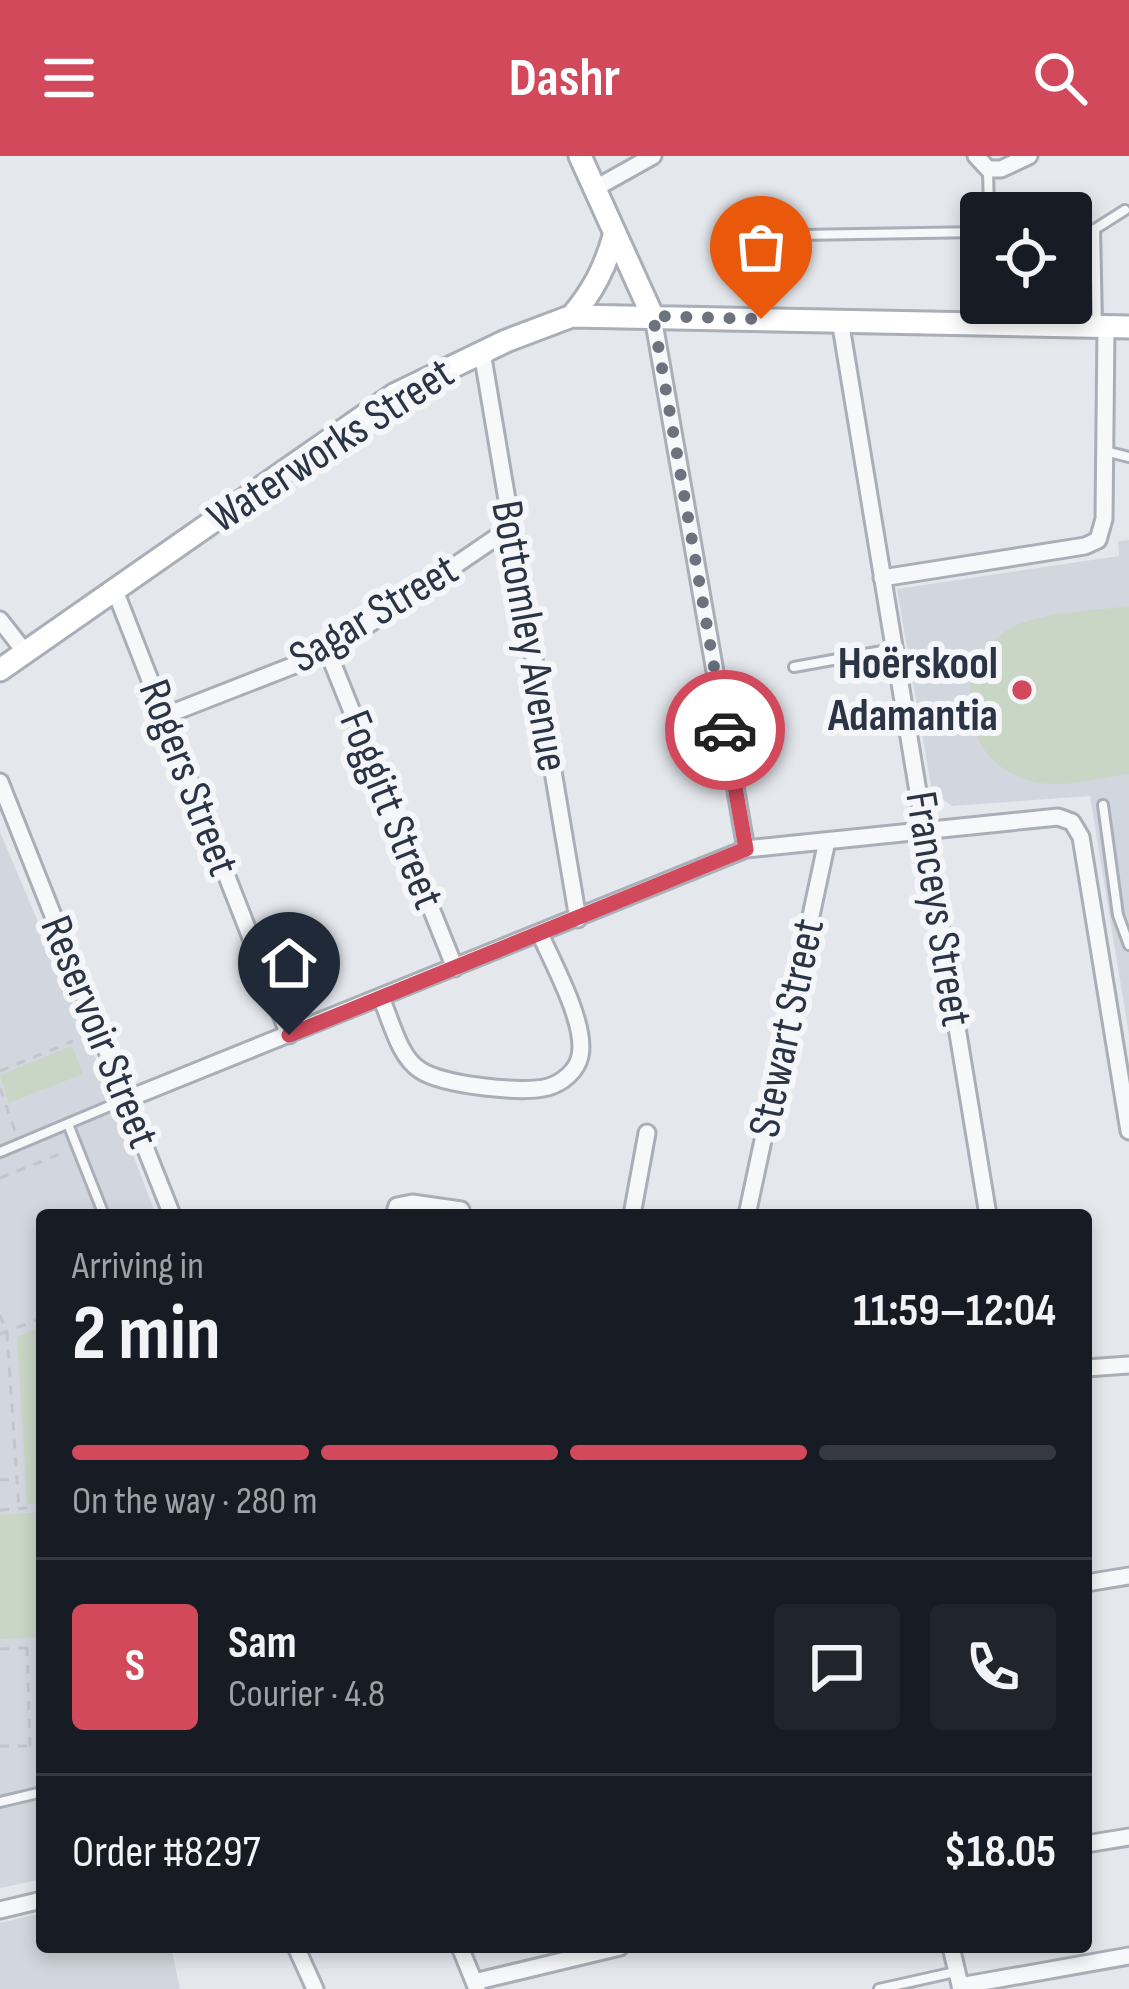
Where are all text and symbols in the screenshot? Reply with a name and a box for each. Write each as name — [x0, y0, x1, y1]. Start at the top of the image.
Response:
icon: menu — [36, 45, 102, 111]
icon: search — [1027, 45, 1093, 111]
text: Dashr — [509, 46, 620, 111]
map controls — [960, 192, 1092, 324]
button: locate — [960, 192, 1092, 324]
pin — [710, 196, 812, 319]
icon: bag — [728, 214, 794, 280]
street label: Waterworks Street — [198, 346, 464, 546]
street label: Bottomley Avenue — [478, 496, 580, 776]
street label: Sagar Street — [280, 542, 468, 686]
place label: Hoërskool Adamantia — [827, 637, 998, 744]
courier — [665, 670, 785, 790]
street label: Rogers Street — [126, 672, 250, 884]
marker: Hoërskool Adamantia — [1009, 677, 1035, 703]
icon: car — [692, 697, 758, 763]
street label: Foggitt Street — [326, 703, 456, 917]
street label: Franceys Street — [892, 788, 984, 1030]
street label: Reservoir Street — [28, 908, 170, 1156]
pin — [238, 912, 340, 1035]
street label: Stewart Street — [737, 914, 837, 1142]
icon: home — [256, 930, 322, 996]
text: Arriving in — [72, 1243, 204, 1290]
text: 11:59–12:04 — [853, 1284, 1056, 1339]
text: 2 min — [72, 1288, 221, 1381]
text: On the way · 280 m — [72, 1478, 317, 1525]
button: chat — [774, 1604, 900, 1730]
button: phone — [930, 1604, 1056, 1730]
text: Sam — [228, 1616, 297, 1671]
text: S — [125, 1639, 145, 1694]
text: Courier · 4.8 — [228, 1671, 385, 1718]
text: Order #8297 — [72, 1825, 261, 1880]
text: $18.05 — [944, 1825, 1056, 1880]

